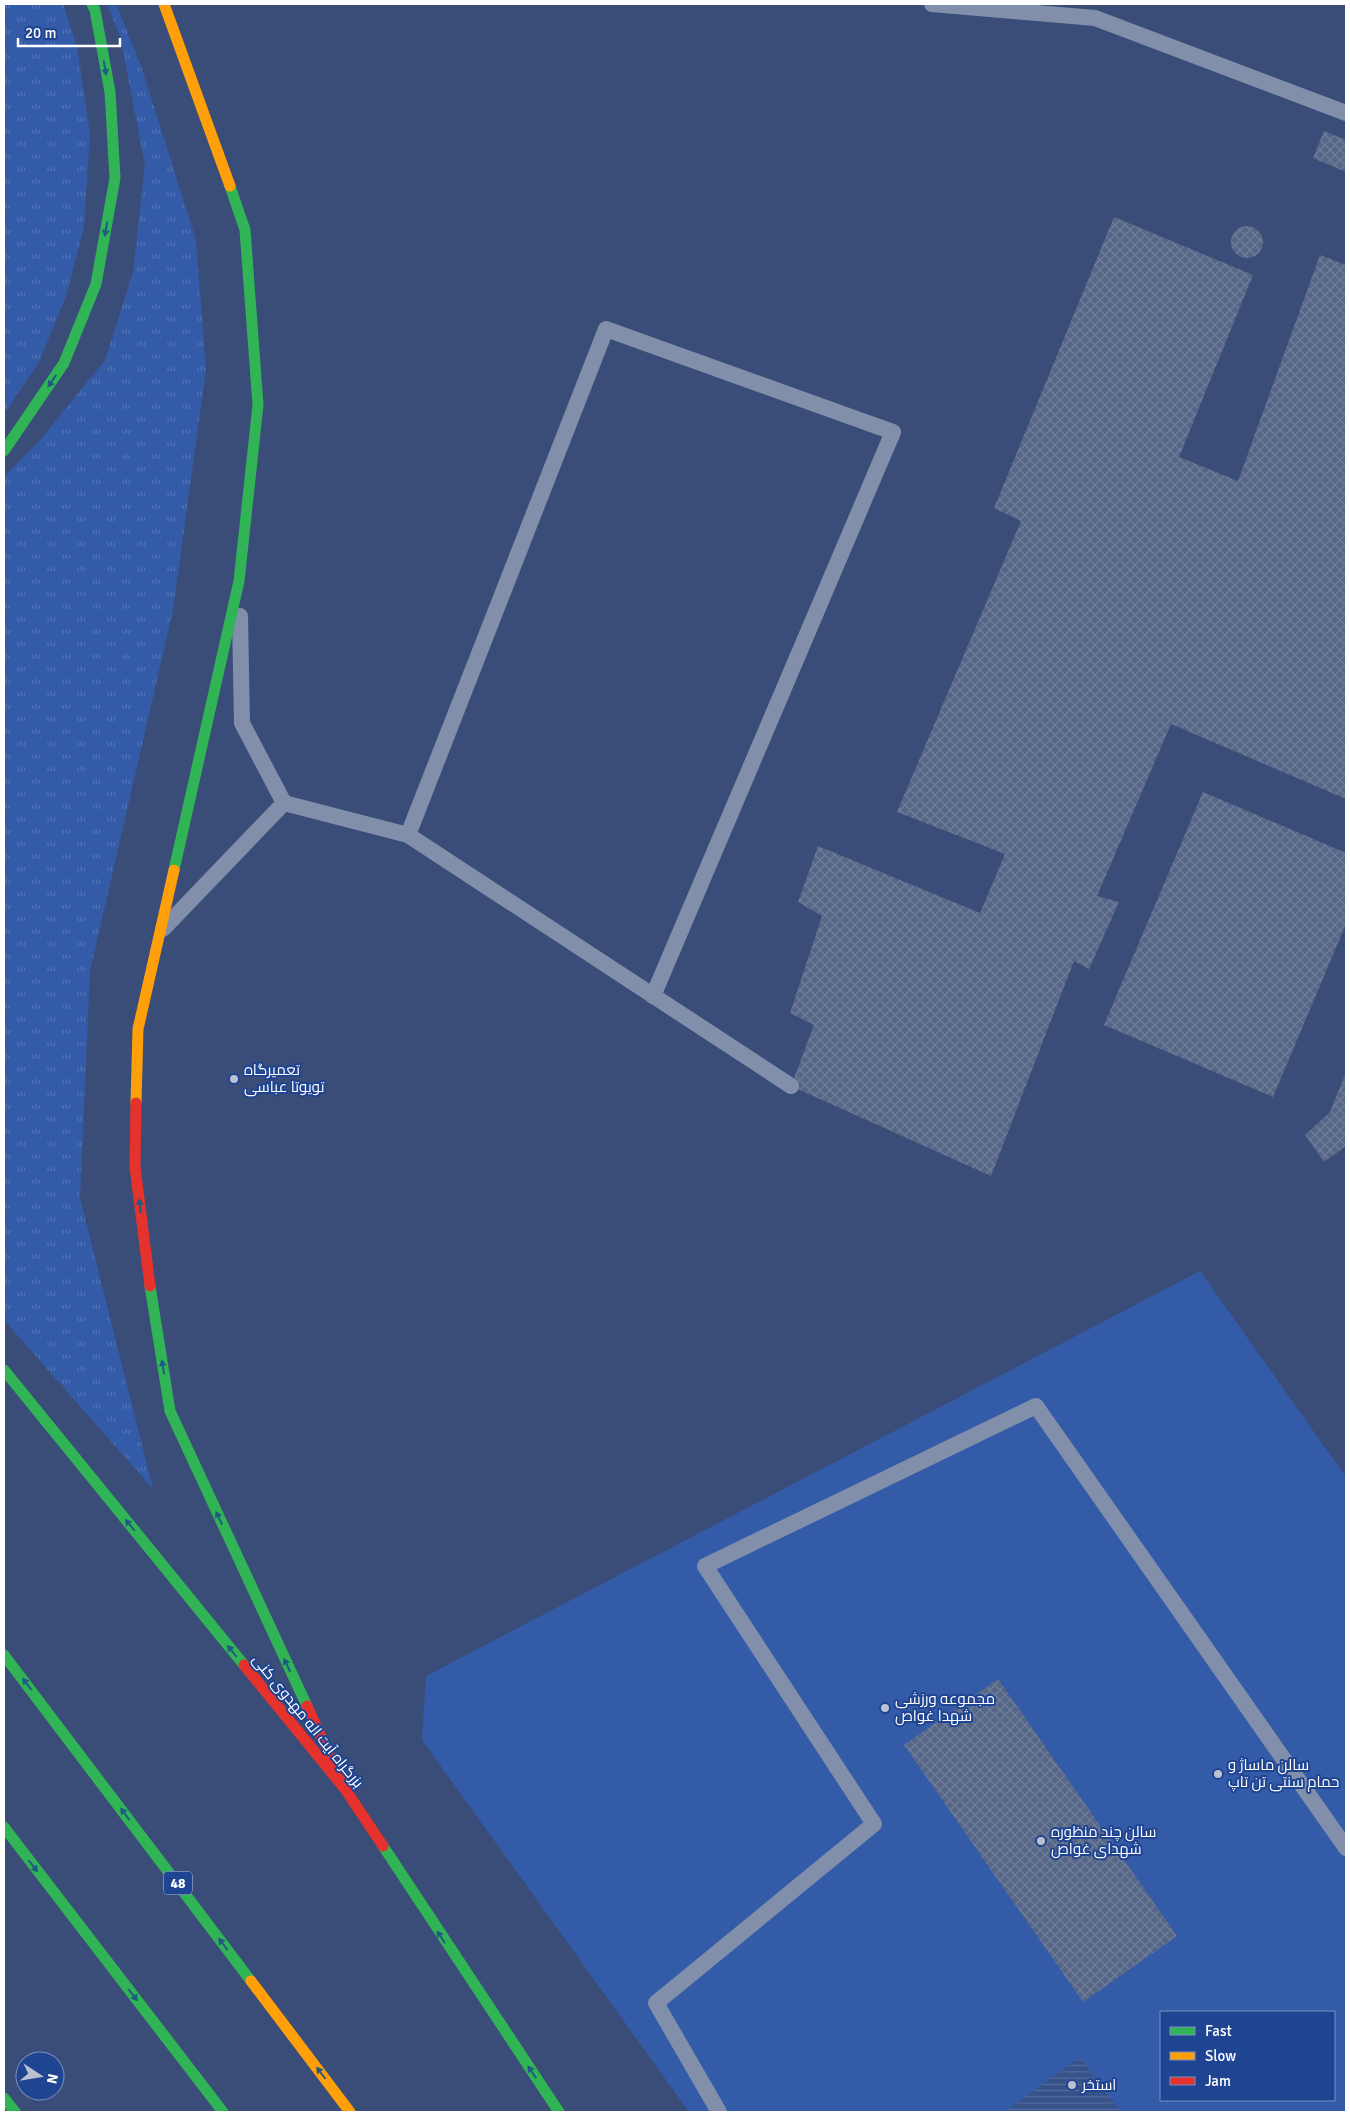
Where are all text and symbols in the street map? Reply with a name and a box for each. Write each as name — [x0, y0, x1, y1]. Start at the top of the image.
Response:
scale bar — [18, 15, 120, 47]
text: 20 m — [25, 24, 56, 42]
one-way arrow — [102, 61, 110, 77]
one-way arrow — [101, 222, 109, 238]
one-way arrow — [47, 374, 56, 388]
place label: تعمیرگاه تویوتا عباسی — [244, 1061, 324, 1097]
marker: تعمیرگاه تویوتا عباسی — [228, 1073, 240, 1085]
one-way arrow — [136, 1197, 144, 1213]
one-way arrow — [158, 1358, 166, 1374]
one-way arrow — [215, 1511, 223, 1525]
one-way arrow — [124, 1518, 135, 1531]
one-way arrow — [227, 1644, 238, 1657]
street label: بزرگراه آیت اله مهدوی کنی — [248, 1651, 367, 1792]
one-way arrow — [283, 1658, 291, 1672]
one-way arrow — [22, 1678, 33, 1691]
place label: مجموعه ورزشی شهدا غواص — [895, 1690, 995, 1726]
marker: مجموعه ورزشی شهدا غواص — [879, 1702, 891, 1714]
place label: سالن ماساژ و حمام سنتی تن تاپ — [1228, 1756, 1339, 1792]
marker: سالن ماساژ و حمام سنتی تن تاپ — [1212, 1768, 1224, 1780]
one-way arrow — [120, 1808, 131, 1821]
place label: سالن چند منظوره شهدای غواص — [1051, 1823, 1156, 1859]
marker: سالن چند منظوره شهدای غواص — [1035, 1835, 1047, 1847]
one-way arrow — [28, 1859, 39, 1872]
road number: 48 — [164, 1872, 192, 1895]
one-way arrow — [437, 1930, 446, 1944]
one-way arrow — [218, 1937, 228, 1951]
one-way arrow — [127, 1988, 138, 2001]
legend — [1160, 2011, 1335, 2101]
text: Fast — [1205, 2022, 1232, 2040]
text: Slow — [1205, 2047, 1236, 2065]
north arrow — [15, 2051, 65, 2101]
one-way arrow — [527, 2065, 537, 2079]
one-way arrow — [316, 2066, 326, 2080]
text: N — [43, 2072, 62, 2085]
text: Jam — [1205, 2072, 1231, 2090]
place label: استخر — [1081, 2076, 1116, 2094]
marker: استخر — [1066, 2079, 1078, 2091]

